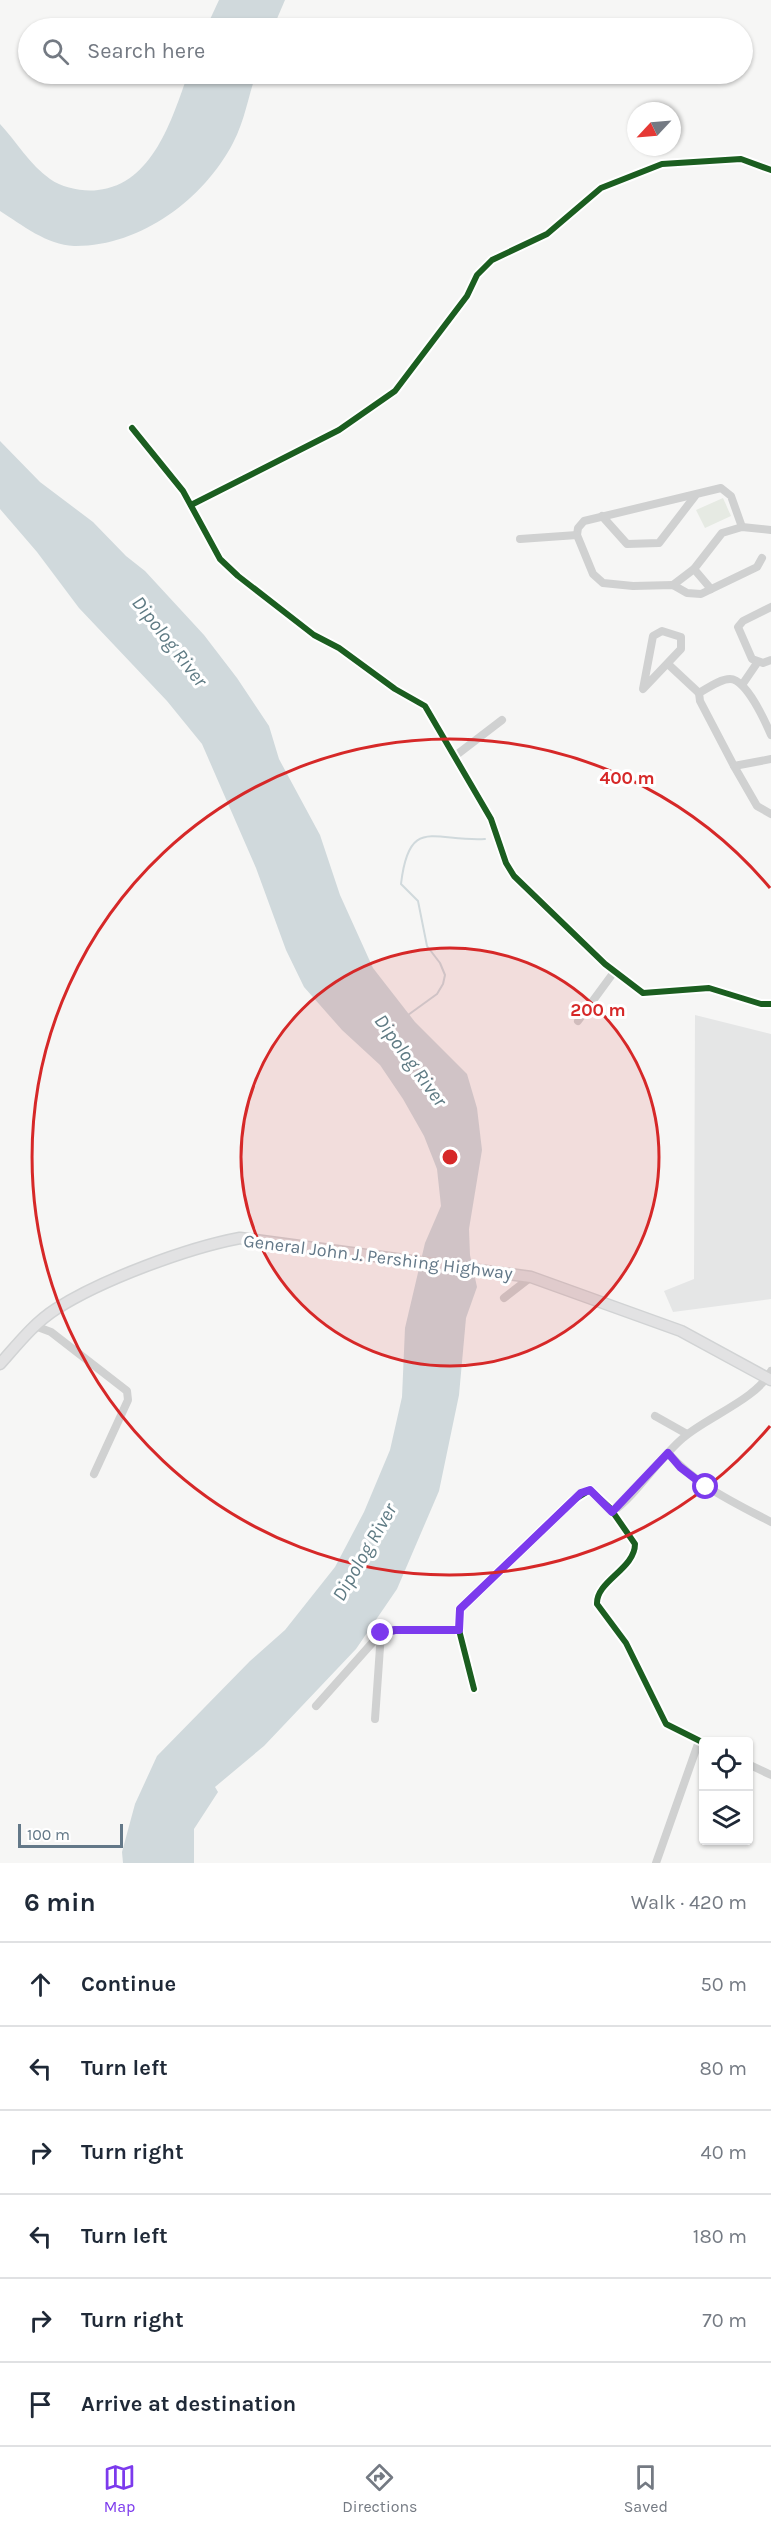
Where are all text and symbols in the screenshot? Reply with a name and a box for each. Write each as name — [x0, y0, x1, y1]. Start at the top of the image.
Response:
search box — [18, 18, 753, 84]
icon: search — [39, 35, 72, 68]
text: Search here — [87, 38, 205, 64]
north arrow — [627, 102, 681, 156]
water label: Dipolog River — [127, 591, 213, 692]
text: 400 m — [599, 767, 655, 789]
text: 200 m — [570, 999, 626, 1021]
water label: Dipolog River — [369, 1010, 453, 1112]
centre of rings — [440, 1147, 460, 1167]
street label: General John J. Pershing Highway — [242, 1230, 514, 1285]
route start — [692, 1473, 718, 1499]
water label: Dipolog River — [327, 1498, 402, 1605]
route end — [367, 1619, 393, 1645]
map controls — [699, 1737, 753, 1845]
button: locate — [699, 1737, 753, 1791]
button: layers — [699, 1791, 753, 1845]
scale bar — [18, 1821, 123, 1848]
text: 100 m — [27, 1825, 70, 1844]
text: 6 min — [24, 1887, 96, 1918]
text: Walk · 420 m — [631, 1891, 747, 1914]
icon: ahead — [24, 1968, 57, 2001]
text: Continue — [81, 1971, 176, 1997]
text: 50 m — [700, 1973, 747, 1996]
icon: left — [24, 2052, 57, 2085]
text: Turn left — [81, 2055, 168, 2081]
text: 80 m — [699, 2057, 747, 2080]
icon: right — [24, 2136, 57, 2169]
text: Turn right — [81, 2139, 184, 2165]
text: 40 m — [701, 2141, 747, 2164]
icon: left — [24, 2220, 57, 2253]
text: Turn left — [81, 2223, 168, 2249]
text: 180 m — [693, 2225, 747, 2248]
icon: right — [24, 2304, 57, 2337]
text: Turn right — [81, 2307, 184, 2333]
text: 70 m — [702, 2309, 747, 2332]
icon: arrive — [24, 2388, 57, 2421]
text: Arrive at destination — [81, 2391, 296, 2417]
tab: Map — [103, 2461, 136, 2516]
tab: Directions — [342, 2461, 417, 2516]
tab: Saved — [624, 2461, 668, 2516]

